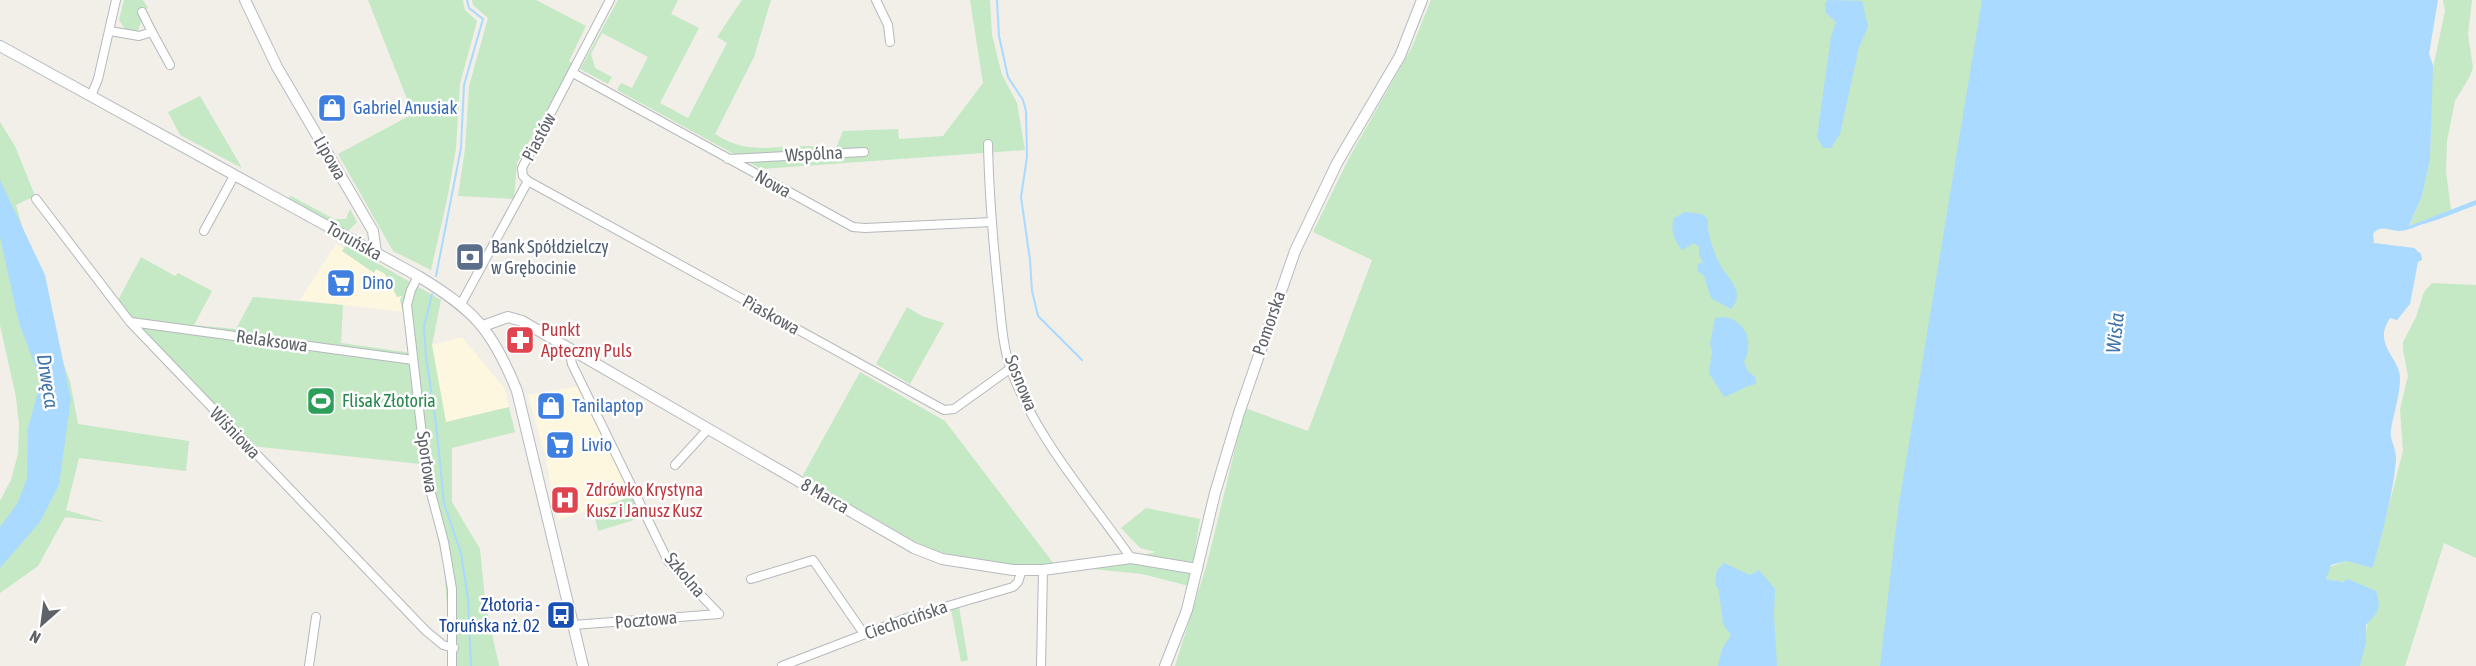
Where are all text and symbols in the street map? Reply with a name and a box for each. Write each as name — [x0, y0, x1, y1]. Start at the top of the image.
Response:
shop icon: Gabriel Anusiak — [316, 92, 348, 124]
place label: Gabriel Anusiak — [353, 97, 457, 118]
street label: Piastów — [517, 109, 560, 164]
street label: Lipowa — [310, 132, 351, 183]
street label: Wspólna — [785, 142, 843, 165]
street label: Nowa — [752, 165, 795, 202]
street label: Toruńska — [323, 217, 386, 264]
place label: Bank Spółdzielczy w Grębocinie — [491, 236, 609, 278]
bank icon: Bank Spółdzielczy w Grębocinie — [454, 241, 486, 273]
supermarket icon: Dino — [325, 267, 357, 299]
place label: Dino — [362, 272, 393, 293]
street label: Pomorska — [1248, 288, 1289, 358]
street label: Piaskowa — [739, 290, 803, 339]
water label: Wisła — [2101, 312, 2128, 354]
place label: Punkt Apteczny Puls — [541, 319, 632, 361]
pharmacy icon: Punkt Apteczny Puls — [504, 324, 536, 356]
street label: Relaksowa — [235, 325, 309, 356]
water label: Drwęca — [33, 352, 64, 410]
street label: Sosnowa — [1001, 352, 1042, 414]
sports icon: Flisak Złotoria — [305, 385, 337, 417]
place label: Flisak Złotoria — [342, 390, 436, 411]
shop icon: Tanilaptop — [535, 390, 567, 422]
place label: Tanilaptop — [572, 395, 644, 416]
street label: Wiśniowa — [206, 402, 265, 463]
supermarket icon: Livio — [544, 429, 576, 461]
street label: Sportowa — [413, 430, 442, 494]
place label: Livio — [581, 434, 612, 455]
street label: 8 Marca — [798, 474, 853, 518]
place label: Zdrówko Krystyna Kusz i Janusz Kusz — [586, 479, 703, 521]
hospital icon: Zdrówko Krystyna Kusz i Janusz Kusz — [549, 484, 581, 516]
street label: Szkolna — [661, 548, 710, 601]
north arrow — [12, 594, 72, 654]
place label: Złotoria - Toruńska nż. 02 — [439, 594, 540, 636]
street label: Ciechocińska — [862, 596, 950, 644]
bus stop icon: Złotoria - Toruńska nż. 02 — [545, 599, 577, 631]
street label: Pocztowa — [614, 606, 678, 633]
text: N — [27, 627, 43, 647]

